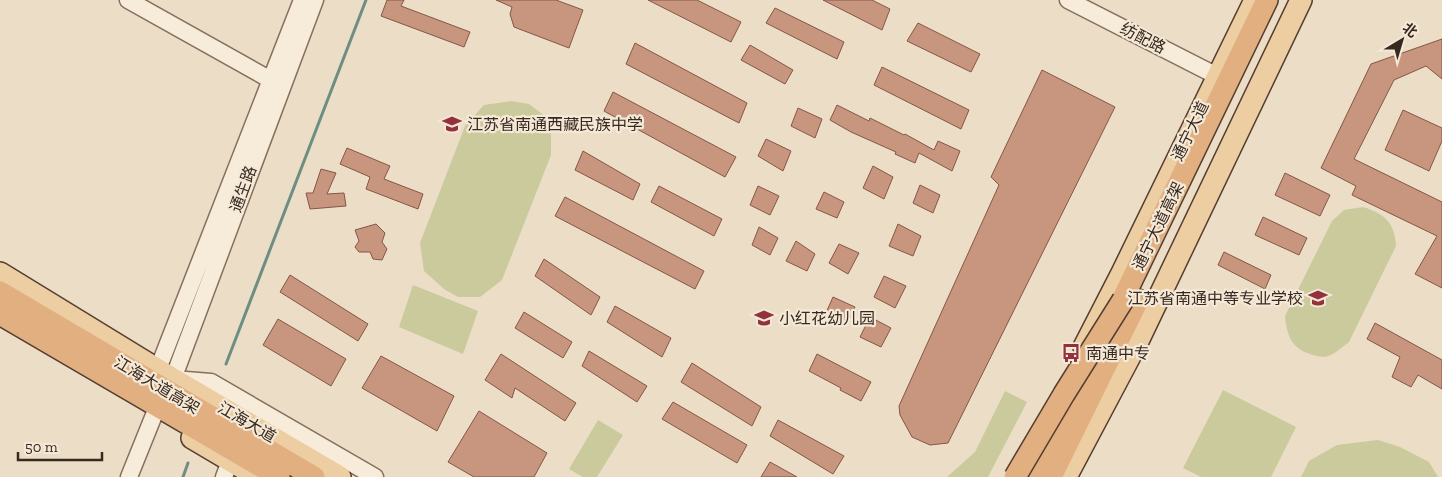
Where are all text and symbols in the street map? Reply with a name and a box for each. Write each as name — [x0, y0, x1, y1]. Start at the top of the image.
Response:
north arrow — [1377, 15, 1427, 65]
street label: 纺配路 — [1117, 19, 1169, 57]
text: 北 — [1399, 19, 1420, 41]
street label: 通宁大道 — [1167, 98, 1213, 164]
school or university icon: 江苏省南通西藏民族中学 — [441, 113, 463, 135]
place label: 江苏省南通西藏民族中学 — [467, 115, 643, 134]
street label: 通生路 — [226, 163, 260, 215]
street label: 通宁大道高架 — [1128, 179, 1188, 273]
school or university icon: 江苏省南通中等专业学校 — [1307, 287, 1329, 309]
place label: 江苏省南通中等专业学校 — [1127, 289, 1303, 308]
school or university icon: 小红花幼儿园 — [753, 307, 775, 329]
place label: 小红花幼儿园 — [779, 309, 875, 328]
bus stop icon: 南通中专 — [1060, 342, 1082, 364]
place label: 南通中专 — [1086, 344, 1150, 363]
street label: 江海大道高架 — [111, 352, 203, 418]
street label: 江海大道 — [215, 398, 279, 446]
scale bar — [18, 430, 101, 462]
text: 50 m — [25, 438, 58, 456]

